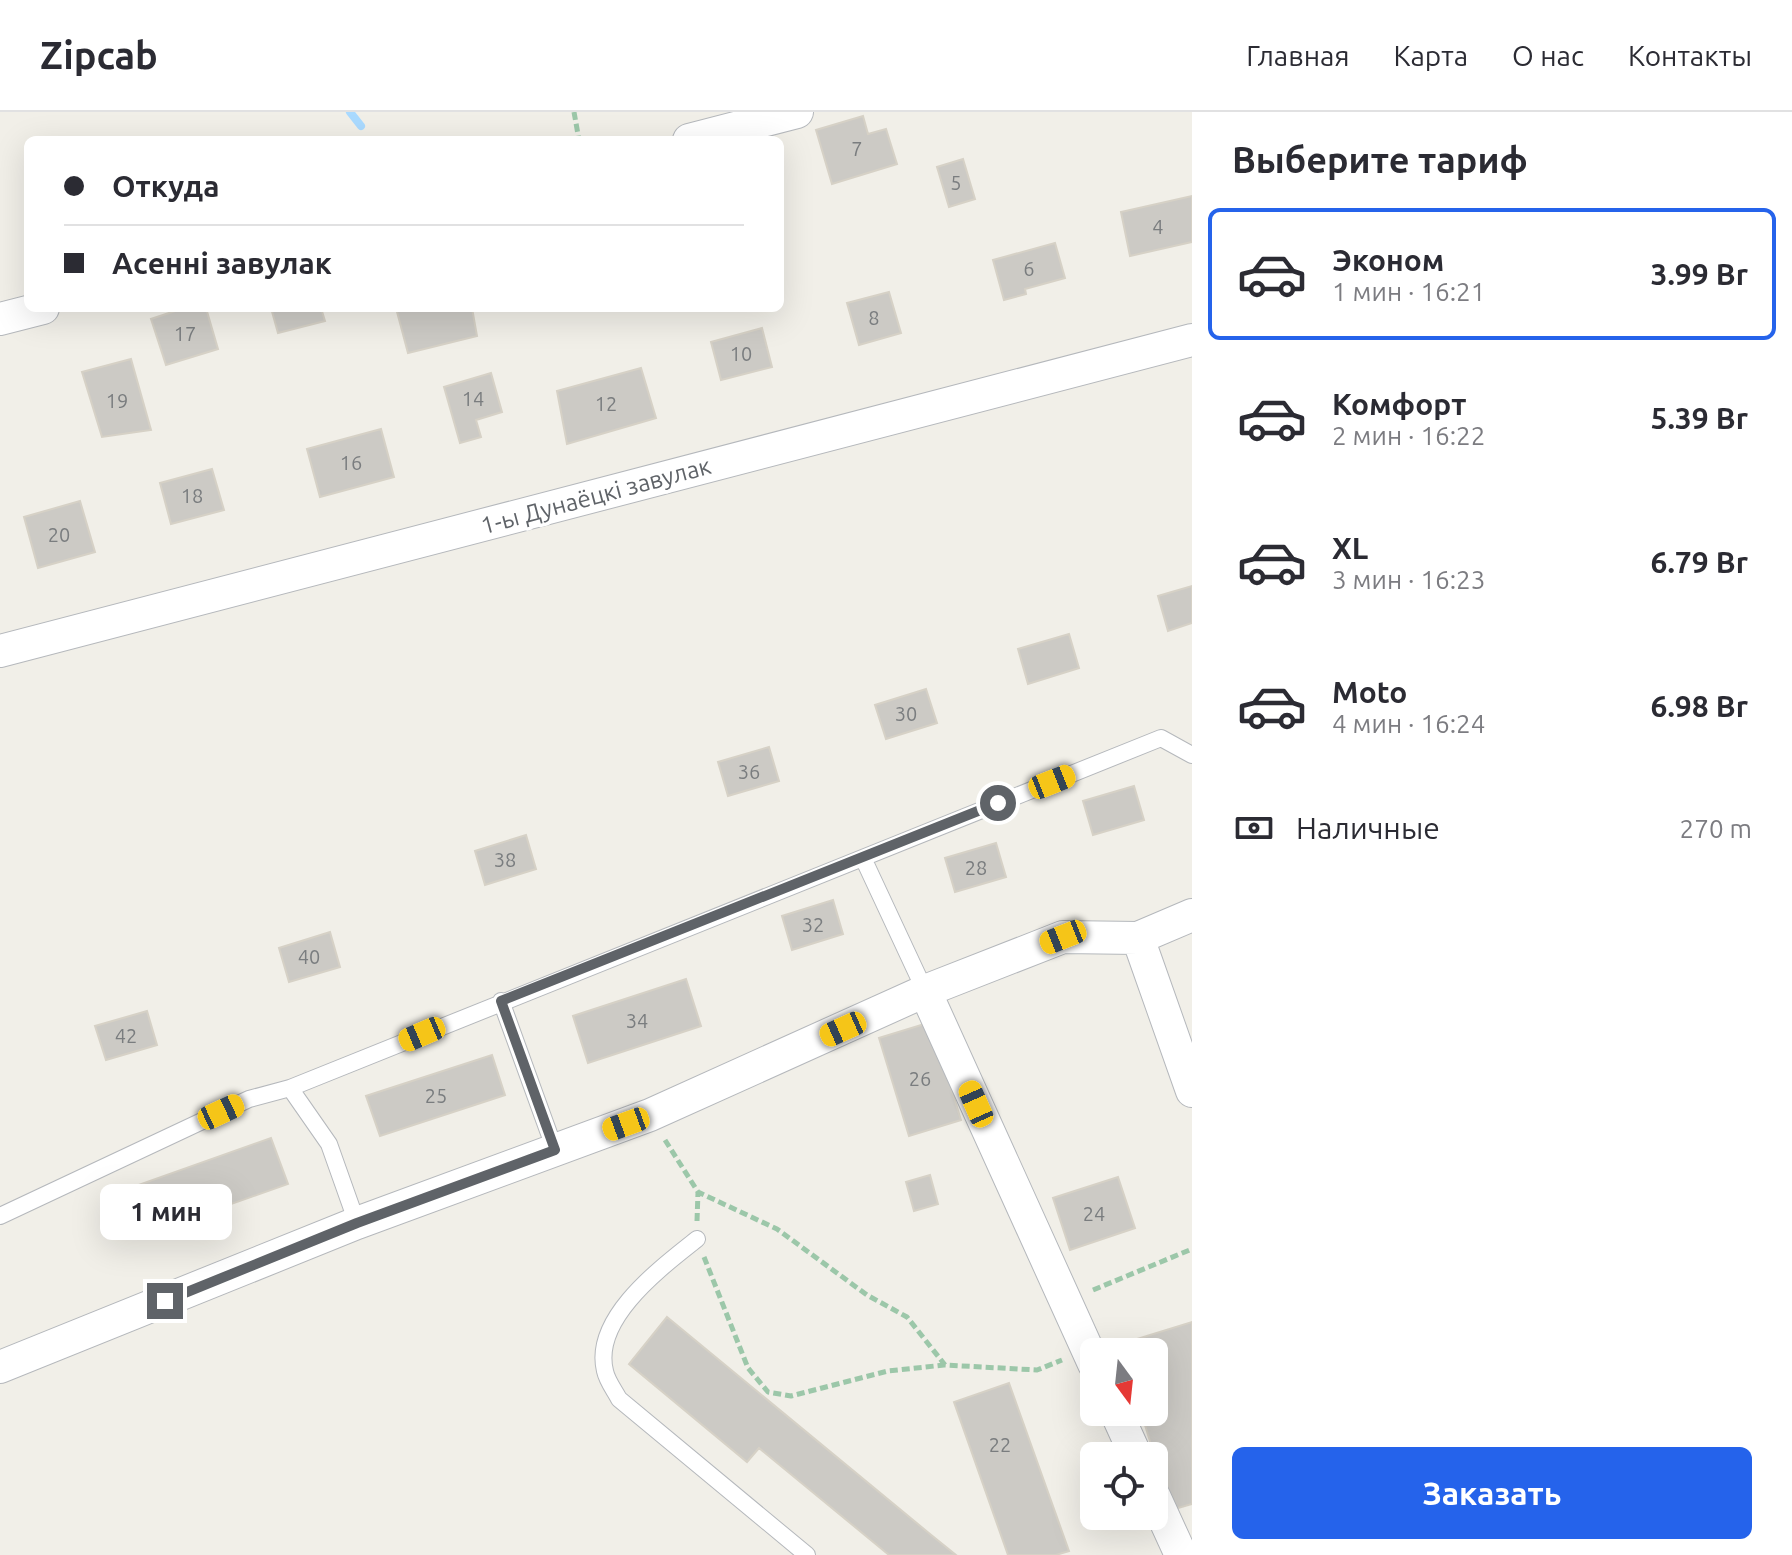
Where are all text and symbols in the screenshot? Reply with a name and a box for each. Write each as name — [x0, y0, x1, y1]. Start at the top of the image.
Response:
text: Zipcab — [40, 34, 158, 76]
text: Главная — [1246, 40, 1349, 71]
text: Карта — [1393, 40, 1468, 71]
text: О нас — [1512, 40, 1584, 71]
text: Контакты — [1628, 40, 1752, 71]
house number: 7 — [851, 137, 863, 160]
text: Выберите тариф — [1232, 139, 1528, 180]
text: Откуда — [112, 169, 220, 203]
house number: 5 — [950, 171, 962, 194]
house number: 4 — [1152, 215, 1164, 238]
icon: car — [1236, 238, 1308, 310]
text: Эконом — [1332, 243, 1444, 277]
text: Асенні завулак — [112, 246, 332, 280]
house number: 6 — [1023, 257, 1035, 280]
text: 3.99 Br — [1651, 257, 1748, 291]
text: 1 мин · 16:21 — [1332, 277, 1485, 306]
house number: 8 — [868, 306, 880, 329]
house number: 17 — [174, 322, 196, 345]
house number: 10 — [730, 342, 752, 365]
icon: car — [1236, 382, 1308, 454]
house number: 14 — [462, 387, 484, 410]
text: Комфорт — [1332, 387, 1466, 421]
house number: 19 — [106, 389, 128, 412]
house number: 12 — [595, 392, 617, 415]
text: 5.39 Br — [1651, 401, 1748, 435]
text: 2 мин · 16:22 — [1332, 421, 1485, 450]
house number: 16 — [340, 451, 362, 474]
street label: 1-ы Дунаёцкі завулак — [478, 452, 714, 539]
house number: 18 — [181, 484, 203, 507]
house number: 20 — [48, 523, 70, 546]
icon: car — [1236, 526, 1308, 598]
text: XL — [1332, 531, 1368, 565]
text: 6.79 Br — [1651, 545, 1748, 579]
text: 3 мин · 16:23 — [1332, 565, 1485, 594]
icon: car — [1236, 670, 1308, 742]
text: Moto — [1332, 675, 1407, 709]
text: 6.98 Br — [1651, 689, 1748, 723]
house number: 30 — [895, 702, 917, 725]
text: 4 мин · 16:24 — [1332, 709, 1485, 738]
house number: 36 — [738, 760, 760, 783]
car — [1025, 762, 1079, 802]
route start — [980, 785, 1016, 821]
icon: cash — [1232, 806, 1276, 850]
text: Наличные — [1296, 811, 1440, 845]
text: 270 m — [1680, 814, 1752, 843]
house number: 38 — [494, 848, 516, 871]
house number: 28 — [965, 856, 987, 879]
house number: 32 — [802, 913, 824, 936]
car — [1036, 917, 1090, 957]
house number: 40 — [298, 945, 320, 968]
car — [816, 1008, 870, 1050]
house number: 34 — [626, 1009, 648, 1032]
car — [395, 1014, 449, 1054]
house number: 42 — [115, 1024, 137, 1047]
house number: 26 — [909, 1067, 931, 1090]
car — [955, 1077, 997, 1131]
house number: 25 — [425, 1084, 447, 1107]
car — [194, 1091, 248, 1133]
car — [599, 1105, 653, 1143]
callout: 1 мин — [99, 1185, 231, 1241]
text: 1 мин — [130, 1197, 202, 1226]
house number: 24 — [1083, 1202, 1105, 1225]
route end — [147, 1283, 183, 1319]
north arrow — [1080, 1338, 1168, 1426]
map controls — [1080, 1338, 1168, 1530]
house number: 22 — [989, 1433, 1011, 1456]
button: locate — [1080, 1442, 1168, 1530]
button: Заказать — [1232, 1447, 1752, 1539]

